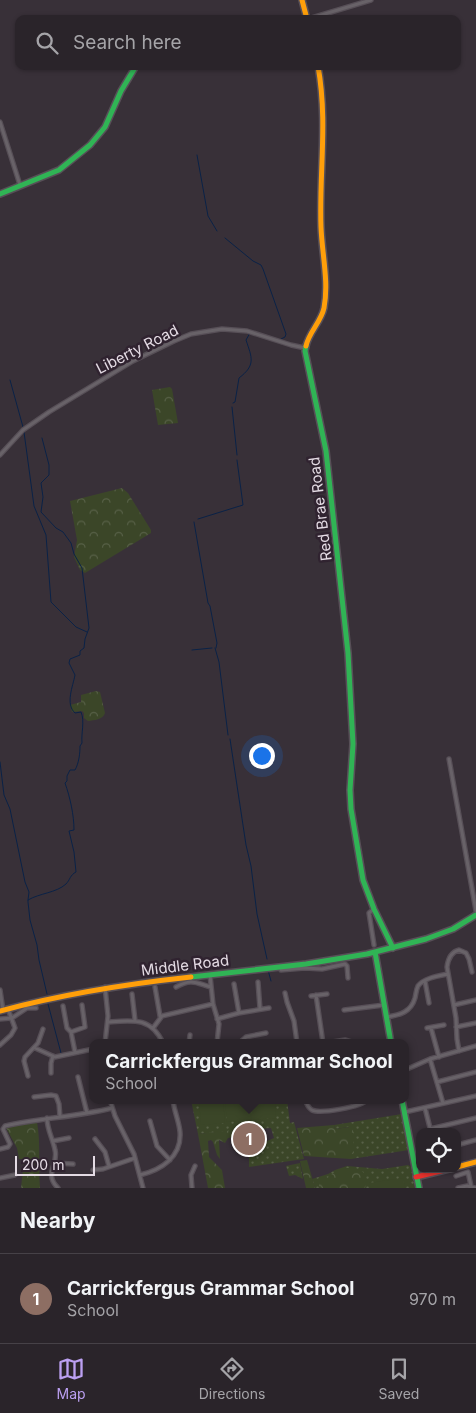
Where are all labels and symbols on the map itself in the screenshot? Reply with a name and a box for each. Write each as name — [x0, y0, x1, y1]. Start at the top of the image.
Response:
street label: Liberty Road — [93, 320, 181, 378]
street label: Red Brae Road — [304, 456, 336, 562]
your location — [249, 743, 275, 769]
street label: Middle Road — [140, 950, 230, 980]
pin: 1 — [233, 1120, 265, 1158]
scale bar — [15, 1153, 95, 1176]

